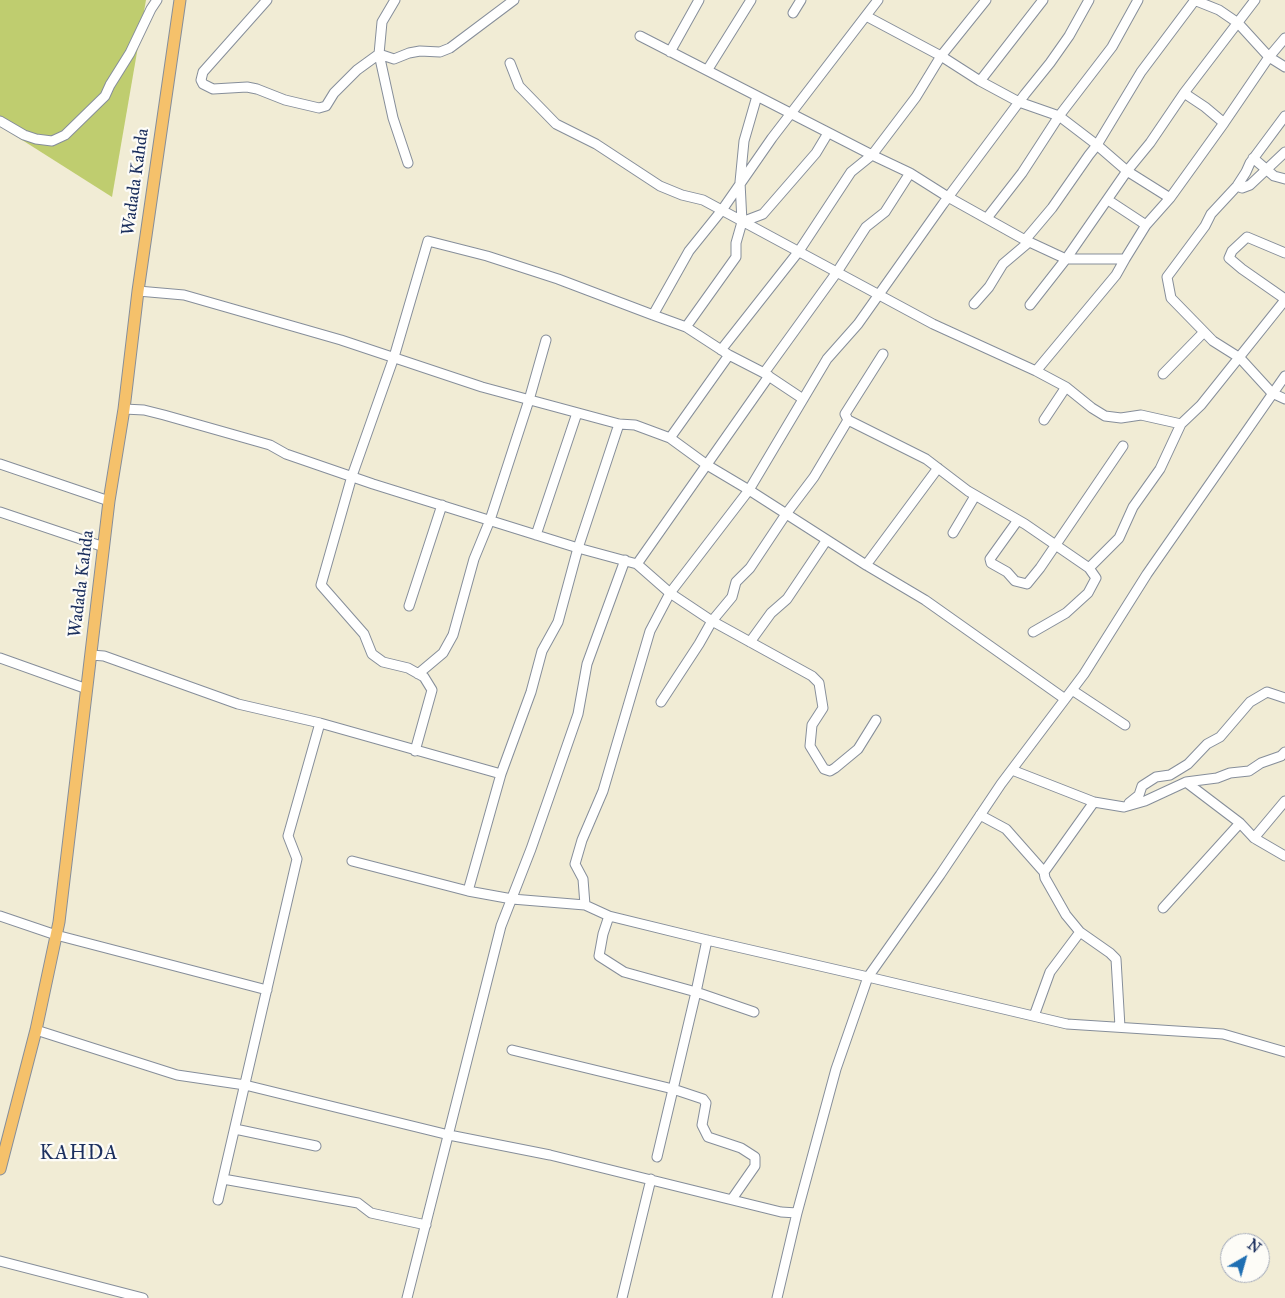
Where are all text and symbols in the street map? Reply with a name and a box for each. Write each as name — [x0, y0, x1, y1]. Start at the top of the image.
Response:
street label: Wadada Kahda — [118, 127, 154, 237]
street label: Wadada Kahda — [65, 529, 99, 639]
district label: KAHDA — [39, 1142, 119, 1166]
north arrow — [1220, 1233, 1270, 1283]
text: N — [1244, 1236, 1264, 1257]

